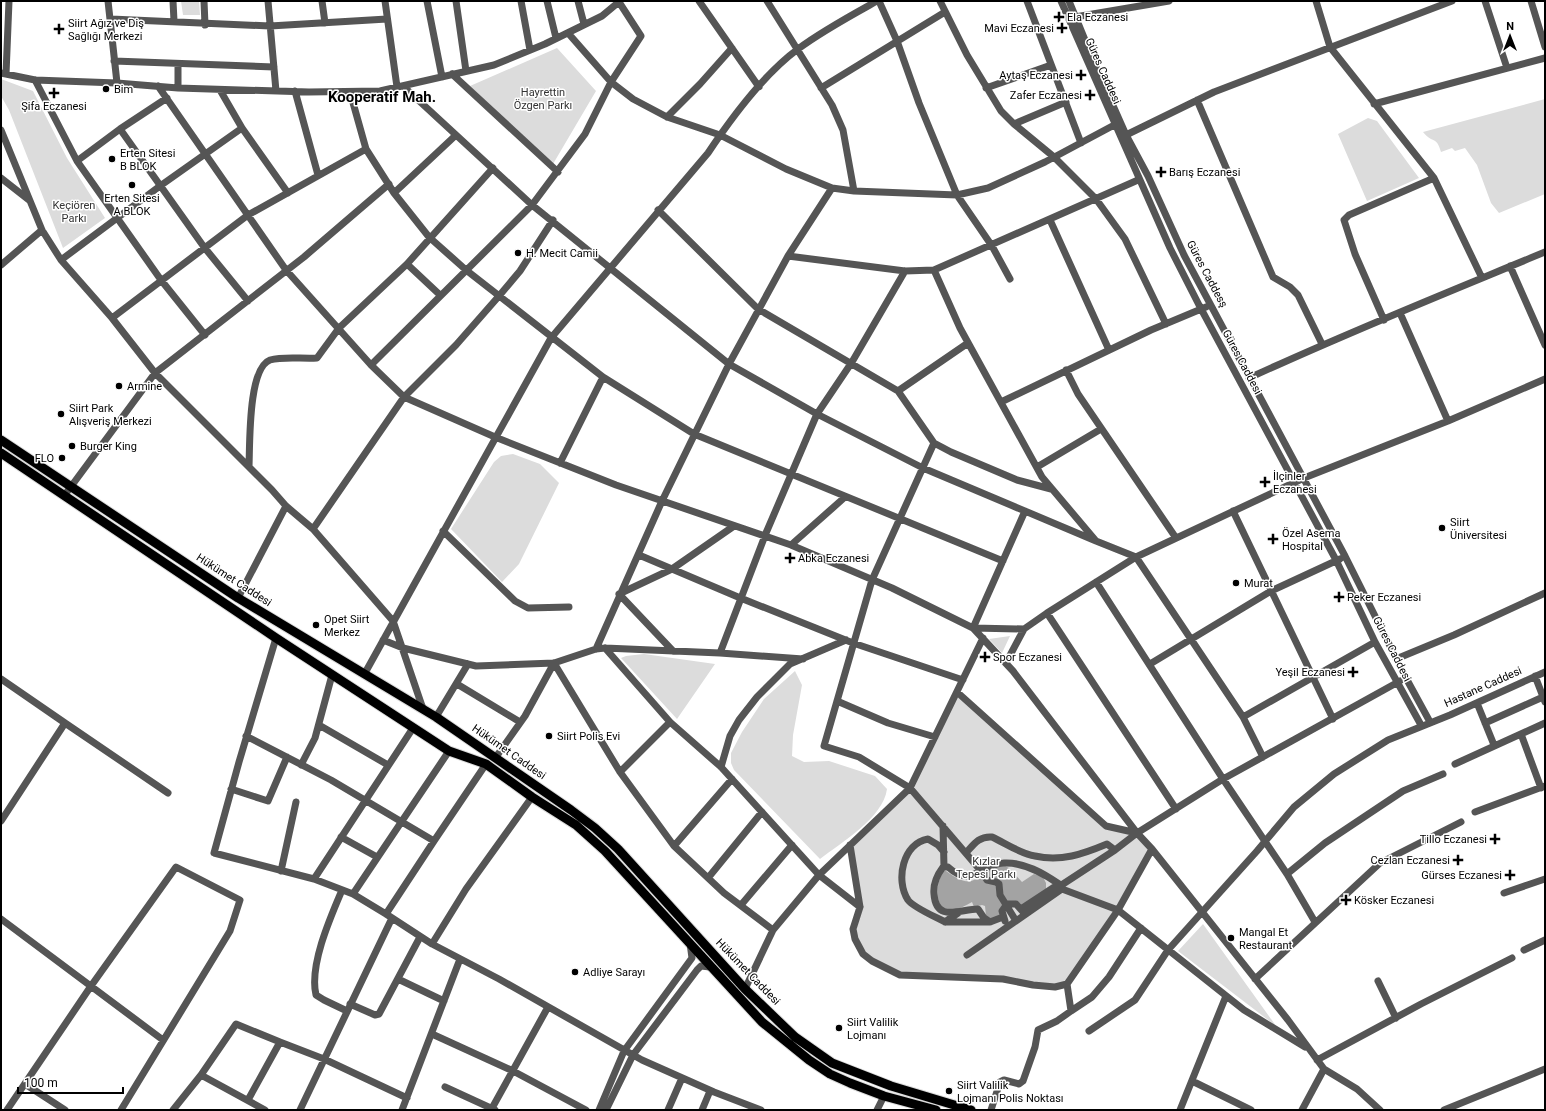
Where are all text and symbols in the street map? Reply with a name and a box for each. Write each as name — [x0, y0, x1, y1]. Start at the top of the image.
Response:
place label: Ela Eczanesi — [1067, 11, 1128, 24]
marker: Ela Eczanesi — [1054, 12, 1064, 22]
north arrow — [1490, 16, 1530, 56]
place label: Siirt Ağız ve Diş Sağlığı Merkezi — [68, 17, 144, 43]
text: N — [1506, 20, 1514, 33]
place label: Mavi Eczanesi — [984, 22, 1054, 35]
marker: Siirt Ağız ve Diş Sağlığı Merkezi — [53, 23, 65, 35]
marker: Mavi Eczanesi — [1057, 23, 1067, 33]
street label: Güres Caddesi — [1083, 36, 1123, 106]
place label: Aytaş Eczanesi — [999, 69, 1073, 82]
marker: Aytaş Eczanesi — [1076, 70, 1086, 80]
place label: Bim — [114, 83, 133, 96]
marker: Bim — [101, 84, 111, 94]
park label: Hayrettin Özgen Parkı — [514, 86, 572, 112]
marker: Şifa Eczanesi — [49, 88, 59, 98]
district label: Kooperatif Mah. — [328, 88, 436, 106]
place label: Zafer Eczanesi — [1010, 89, 1082, 102]
marker: Zafer Eczanesi — [1085, 90, 1095, 100]
place label: Şifa Eczanesi — [21, 100, 87, 113]
place label: Erten Sitesi B BLOK — [120, 147, 175, 173]
marker: Erten Sitesi B BLOK — [107, 154, 117, 164]
place label: Barış Eczanesi — [1169, 166, 1240, 179]
marker: Barış Eczanesi — [1156, 167, 1166, 177]
marker: Erten Sitesi A BLOK — [127, 180, 137, 190]
place label: Erten Sitesi A BLOK — [104, 192, 160, 218]
park label: Keçiören Parkı — [53, 199, 95, 225]
street label: Güres Caddesş — [1184, 238, 1230, 310]
place label: H. Mecit Camii — [526, 247, 598, 260]
marker: H. Mecit Camii — [513, 248, 523, 258]
street label: Güres Caddesi — [1220, 328, 1264, 396]
place label: Armine — [127, 380, 162, 393]
marker: Armine — [114, 381, 124, 391]
place label: Siirt Park Alışveriş Merkezi — [69, 402, 152, 428]
marker: Siirt Park Alışveriş Merkezi — [56, 409, 66, 419]
place label: Burger King — [80, 440, 137, 453]
marker: Burger King — [67, 441, 77, 451]
place label: FLO — [35, 452, 54, 465]
marker: FLO — [57, 453, 67, 463]
place label: İlçinler Eczanesi — [1273, 470, 1317, 496]
marker: İlçinler Eczanesi — [1260, 477, 1270, 487]
place label: Siirt Üniversitesi — [1450, 516, 1507, 542]
marker: Siirt Üniversitesi — [1437, 523, 1447, 533]
place label: Özel Asema Hospital — [1282, 527, 1341, 553]
marker: Özel Asema Hospital — [1267, 533, 1279, 545]
street label: Hükümet Caddesi — [194, 551, 274, 609]
place label: Abka Eczanesi — [798, 552, 869, 565]
marker: Abka Eczanesi — [785, 553, 795, 563]
place label: Murat — [1244, 577, 1273, 590]
marker: Murat — [1231, 578, 1241, 588]
place label: Peker Eczanesi — [1347, 591, 1421, 604]
marker: Peker Eczanesi — [1334, 592, 1344, 602]
place label: Opet Siirt Merkez — [324, 613, 370, 639]
street label: Güres Caddesi — [1370, 614, 1414, 684]
marker: Opet Siirt Merkez — [311, 620, 321, 630]
place label: Spor Eczanesi — [993, 651, 1062, 664]
marker: Spor Eczanesi — [980, 652, 990, 662]
street label: Hastane Caddesi — [1442, 664, 1524, 710]
place label: Yeşil Eczanesi — [1276, 666, 1345, 679]
marker: Yeşil Eczanesi — [1348, 667, 1358, 677]
street label: Hükümet Caddesi — [470, 722, 548, 782]
place label: Siirt Polis Evi — [557, 730, 620, 743]
marker: Siirt Polis Evi — [544, 731, 554, 741]
place label: Tillo Eczanesi — [1420, 833, 1487, 846]
marker: Tillo Eczanesi — [1490, 834, 1500, 844]
place label: Cezlan Eczanesi — [1370, 854, 1450, 867]
park label: Kızlar Tepesi Parkı — [956, 855, 1016, 881]
marker: Cezlan Eczanesi — [1453, 855, 1463, 865]
place label: Gürses Eczanesi — [1421, 869, 1502, 882]
marker: Gürses Eczanesi — [1505, 870, 1515, 880]
place label: Kösker Eczanesi — [1354, 894, 1434, 907]
marker: Kösker Eczanesi — [1341, 895, 1351, 905]
place label: Mangal Et Restaurant — [1239, 926, 1293, 952]
marker: Mangal Et Restaurant — [1226, 933, 1236, 943]
street label: Hükümet Caddesi — [713, 936, 783, 1008]
place label: Adliye Sarayı — [583, 966, 645, 979]
marker: Adliye Sarayı — [570, 967, 580, 977]
place label: Siirt Valilik Lojmanı — [847, 1016, 899, 1042]
marker: Siirt Valilik Lojmanı — [834, 1023, 844, 1033]
scale bar — [18, 1069, 123, 1095]
text: 100 m — [24, 1076, 58, 1090]
place label: Siirt Valilik Lojmanı Polis Noktası — [957, 1079, 1064, 1105]
marker: Siirt Valilik Lojmanı Polis Noktası — [944, 1086, 954, 1096]

